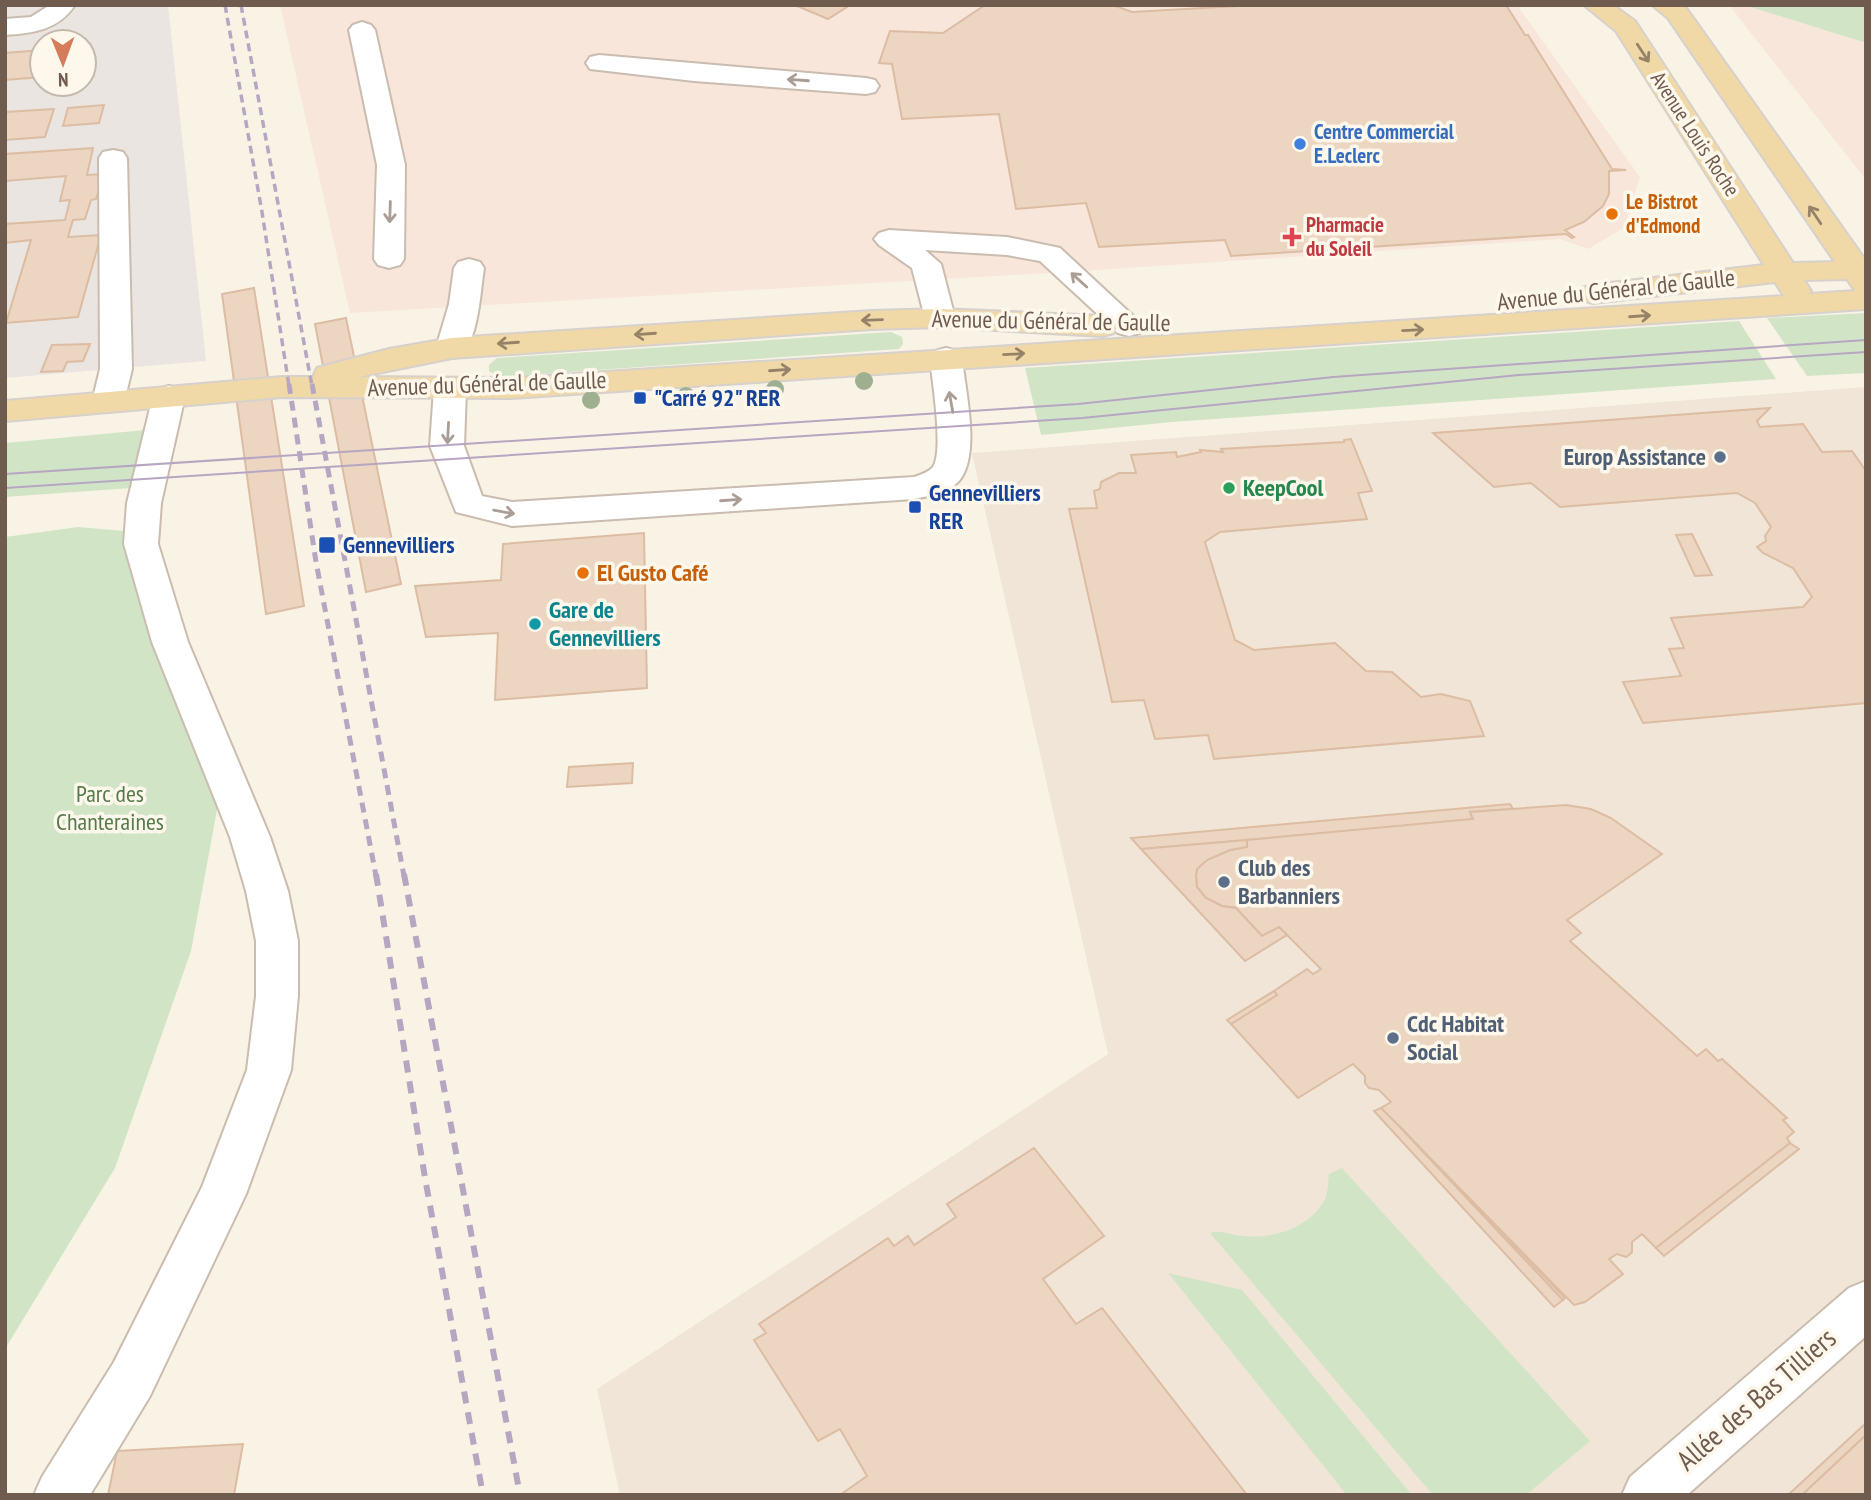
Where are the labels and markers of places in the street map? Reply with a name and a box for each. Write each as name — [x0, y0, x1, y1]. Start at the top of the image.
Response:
place label: Centre Commercial E.Leclerc — [1314, 118, 1455, 169]
marker: Centre Commercial E.Leclerc — [1292, 136, 1308, 152]
place label: Le Bistrot d'Edmond — [1626, 188, 1700, 239]
marker: Le Bistrot d'Edmond — [1604, 206, 1620, 222]
place label: Pharmacie du Soleil — [1306, 211, 1384, 262]
marker: Pharmacie du Soleil — [1284, 229, 1300, 245]
place label: "Carré 92" RER — [654, 382, 780, 413]
marker: "Carré 92" RER — [632, 390, 648, 406]
place label: Europ Assistance — [1564, 441, 1706, 472]
marker: Europ Assistance — [1712, 449, 1728, 465]
place label: KeepCool — [1243, 472, 1323, 503]
place label: Gennevilliers RER — [929, 477, 1041, 536]
marker: KeepCool — [1221, 480, 1237, 496]
marker: Gennevilliers RER — [907, 499, 923, 515]
place label: Gennevilliers — [343, 529, 455, 560]
marker: Gennevilliers — [317, 535, 337, 555]
place label: El Gusto Café — [597, 557, 709, 588]
marker: El Gusto Café — [575, 565, 591, 581]
place label: Gare de Gennevilliers — [549, 594, 661, 653]
marker: Gare de Gennevilliers — [527, 616, 543, 632]
place label: Club des Barbanniers — [1238, 852, 1340, 911]
marker: Club des Barbanniers — [1216, 874, 1232, 890]
place label: Cdc Habitat Social — [1407, 1008, 1504, 1067]
marker: Cdc Habitat Social — [1385, 1030, 1401, 1046]

